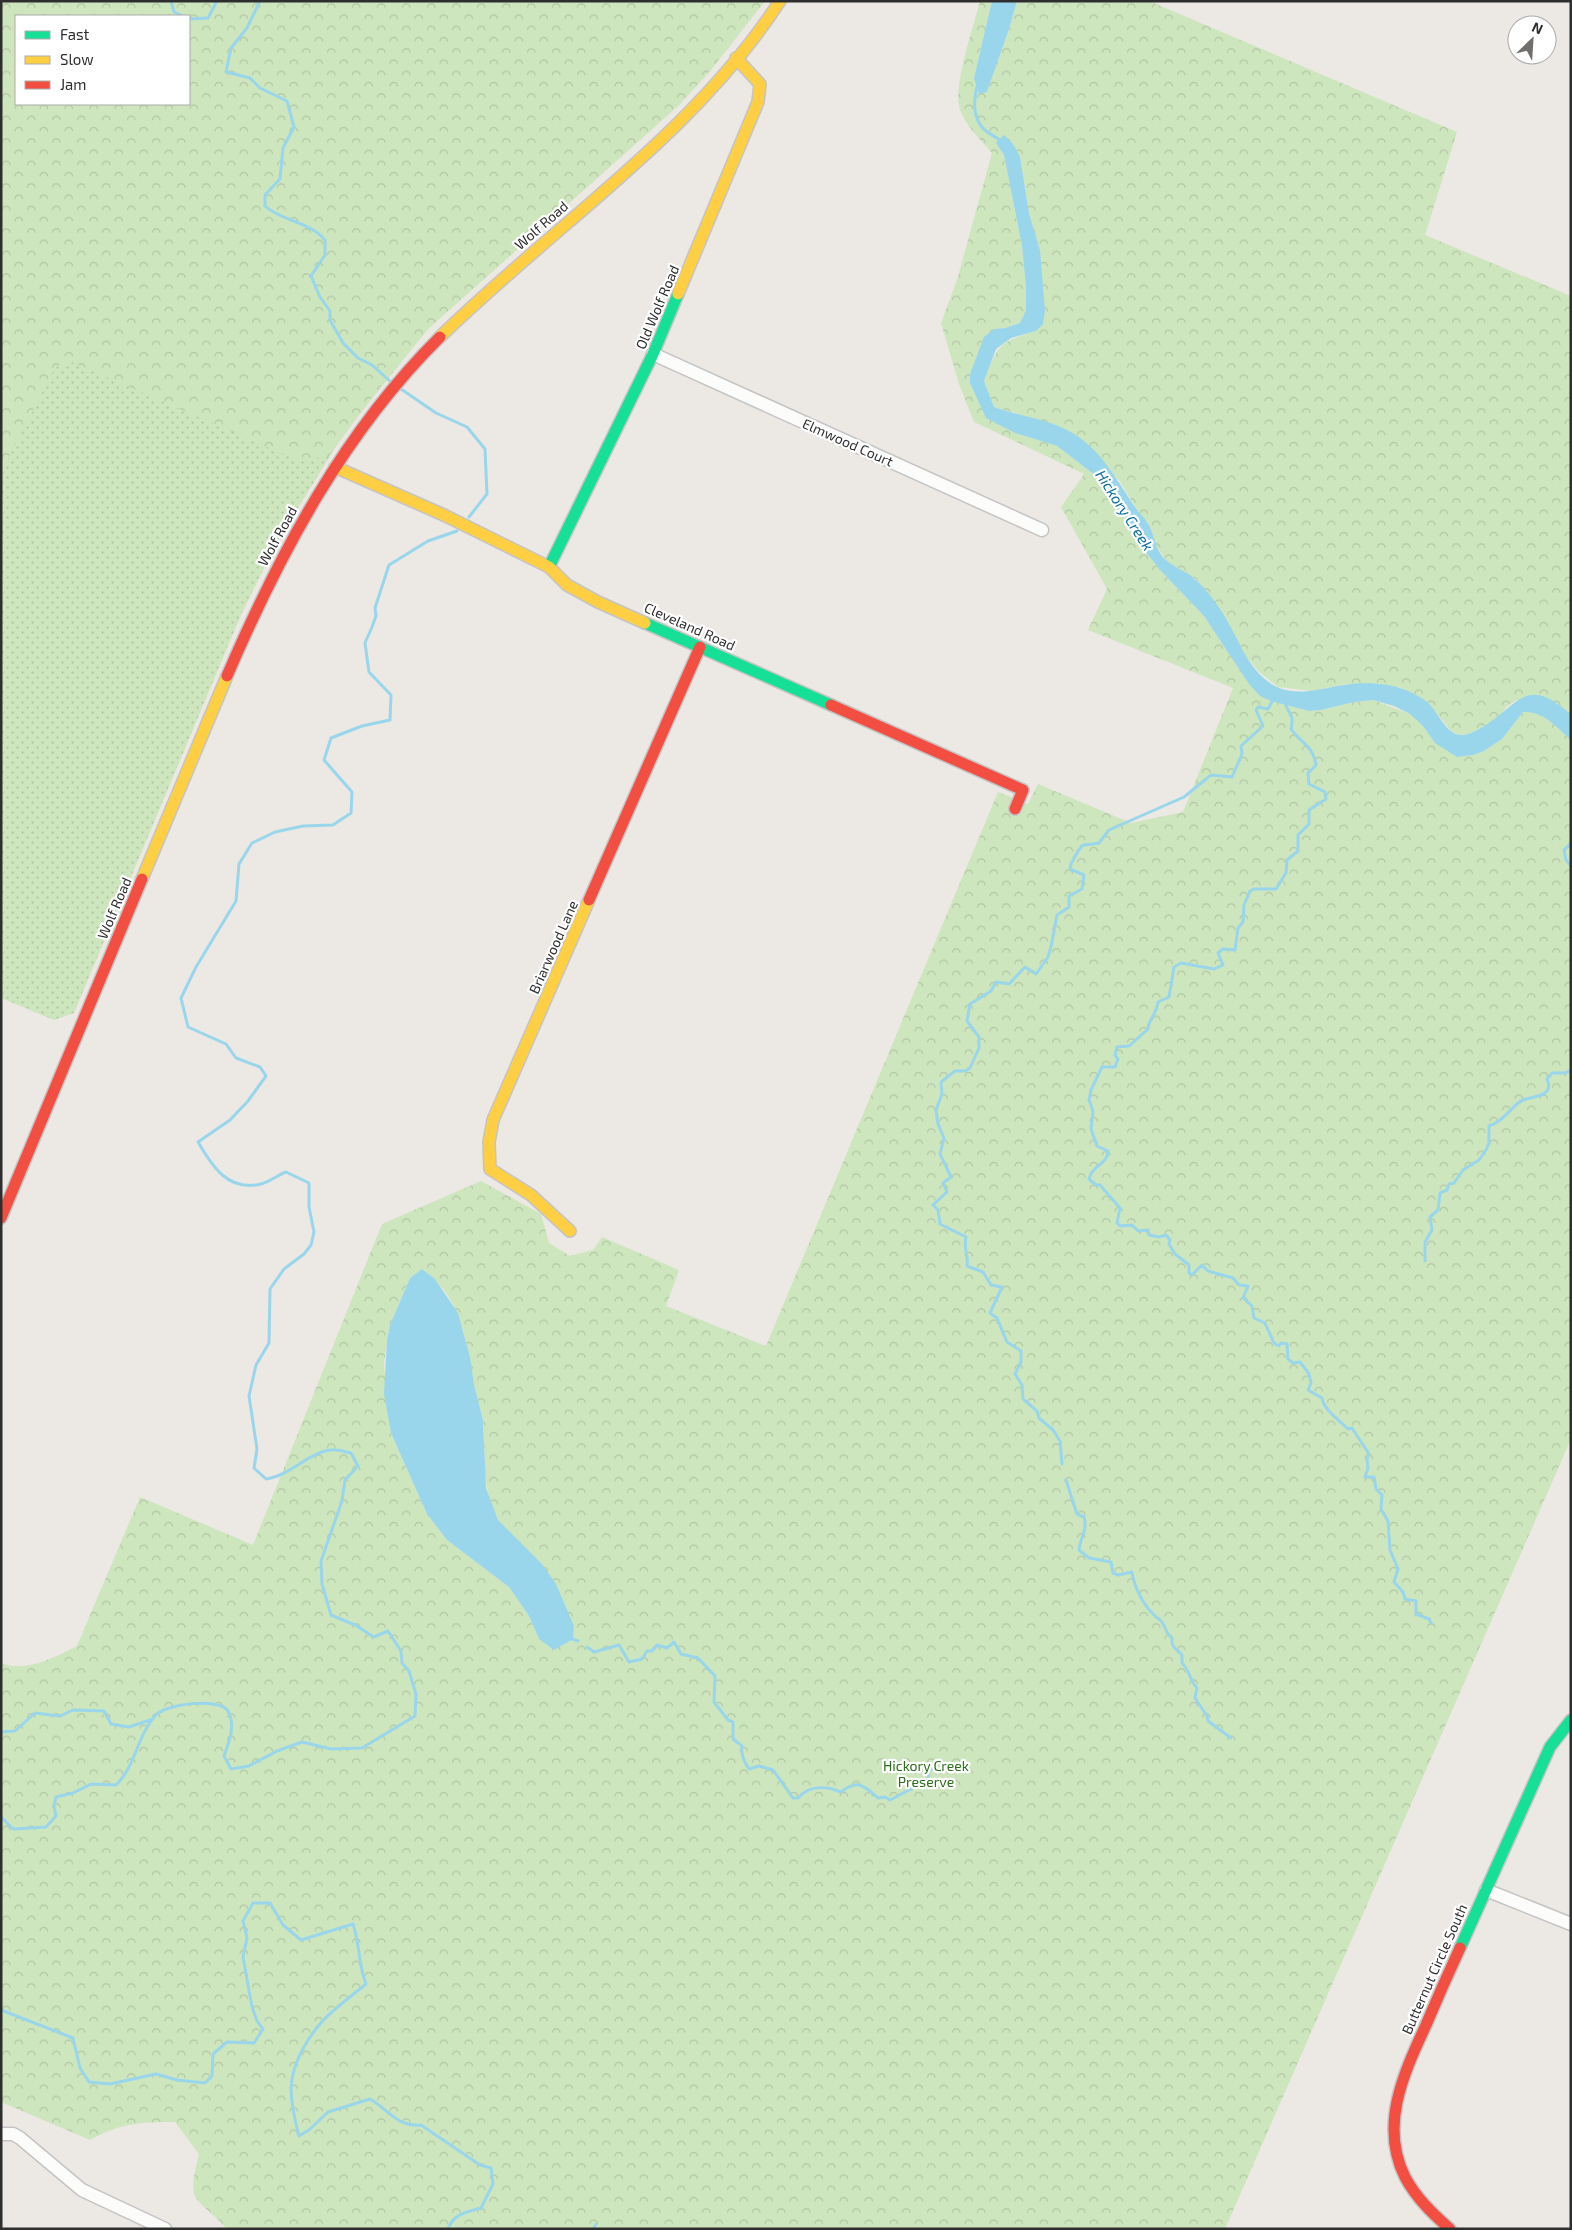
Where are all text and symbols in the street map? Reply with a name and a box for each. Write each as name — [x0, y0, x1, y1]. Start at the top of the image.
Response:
legend — [15, 15, 190, 105]
north arrow — [1507, 15, 1557, 65]
text: N — [1530, 18, 1546, 38]
text: Fast — [60, 25, 90, 43]
text: Slow — [60, 50, 94, 68]
text: Jam — [60, 75, 86, 93]
street label: Wolf Road — [511, 197, 571, 253]
street label: Old Wolf Road — [632, 262, 682, 352]
street label: Elmwood Court — [800, 414, 896, 470]
water label: Hickory Creek — [1091, 466, 1158, 554]
street label: Wolf Road — [254, 503, 300, 569]
street label: Cleveland Road — [642, 598, 738, 654]
street label: Wolf Road — [93, 875, 135, 941]
street label: Briarwood Lane — [525, 898, 581, 996]
park label: Hickory Creek Preserve — [883, 1757, 969, 1790]
street label: Butternut Circle South — [1398, 1901, 1470, 2037]

